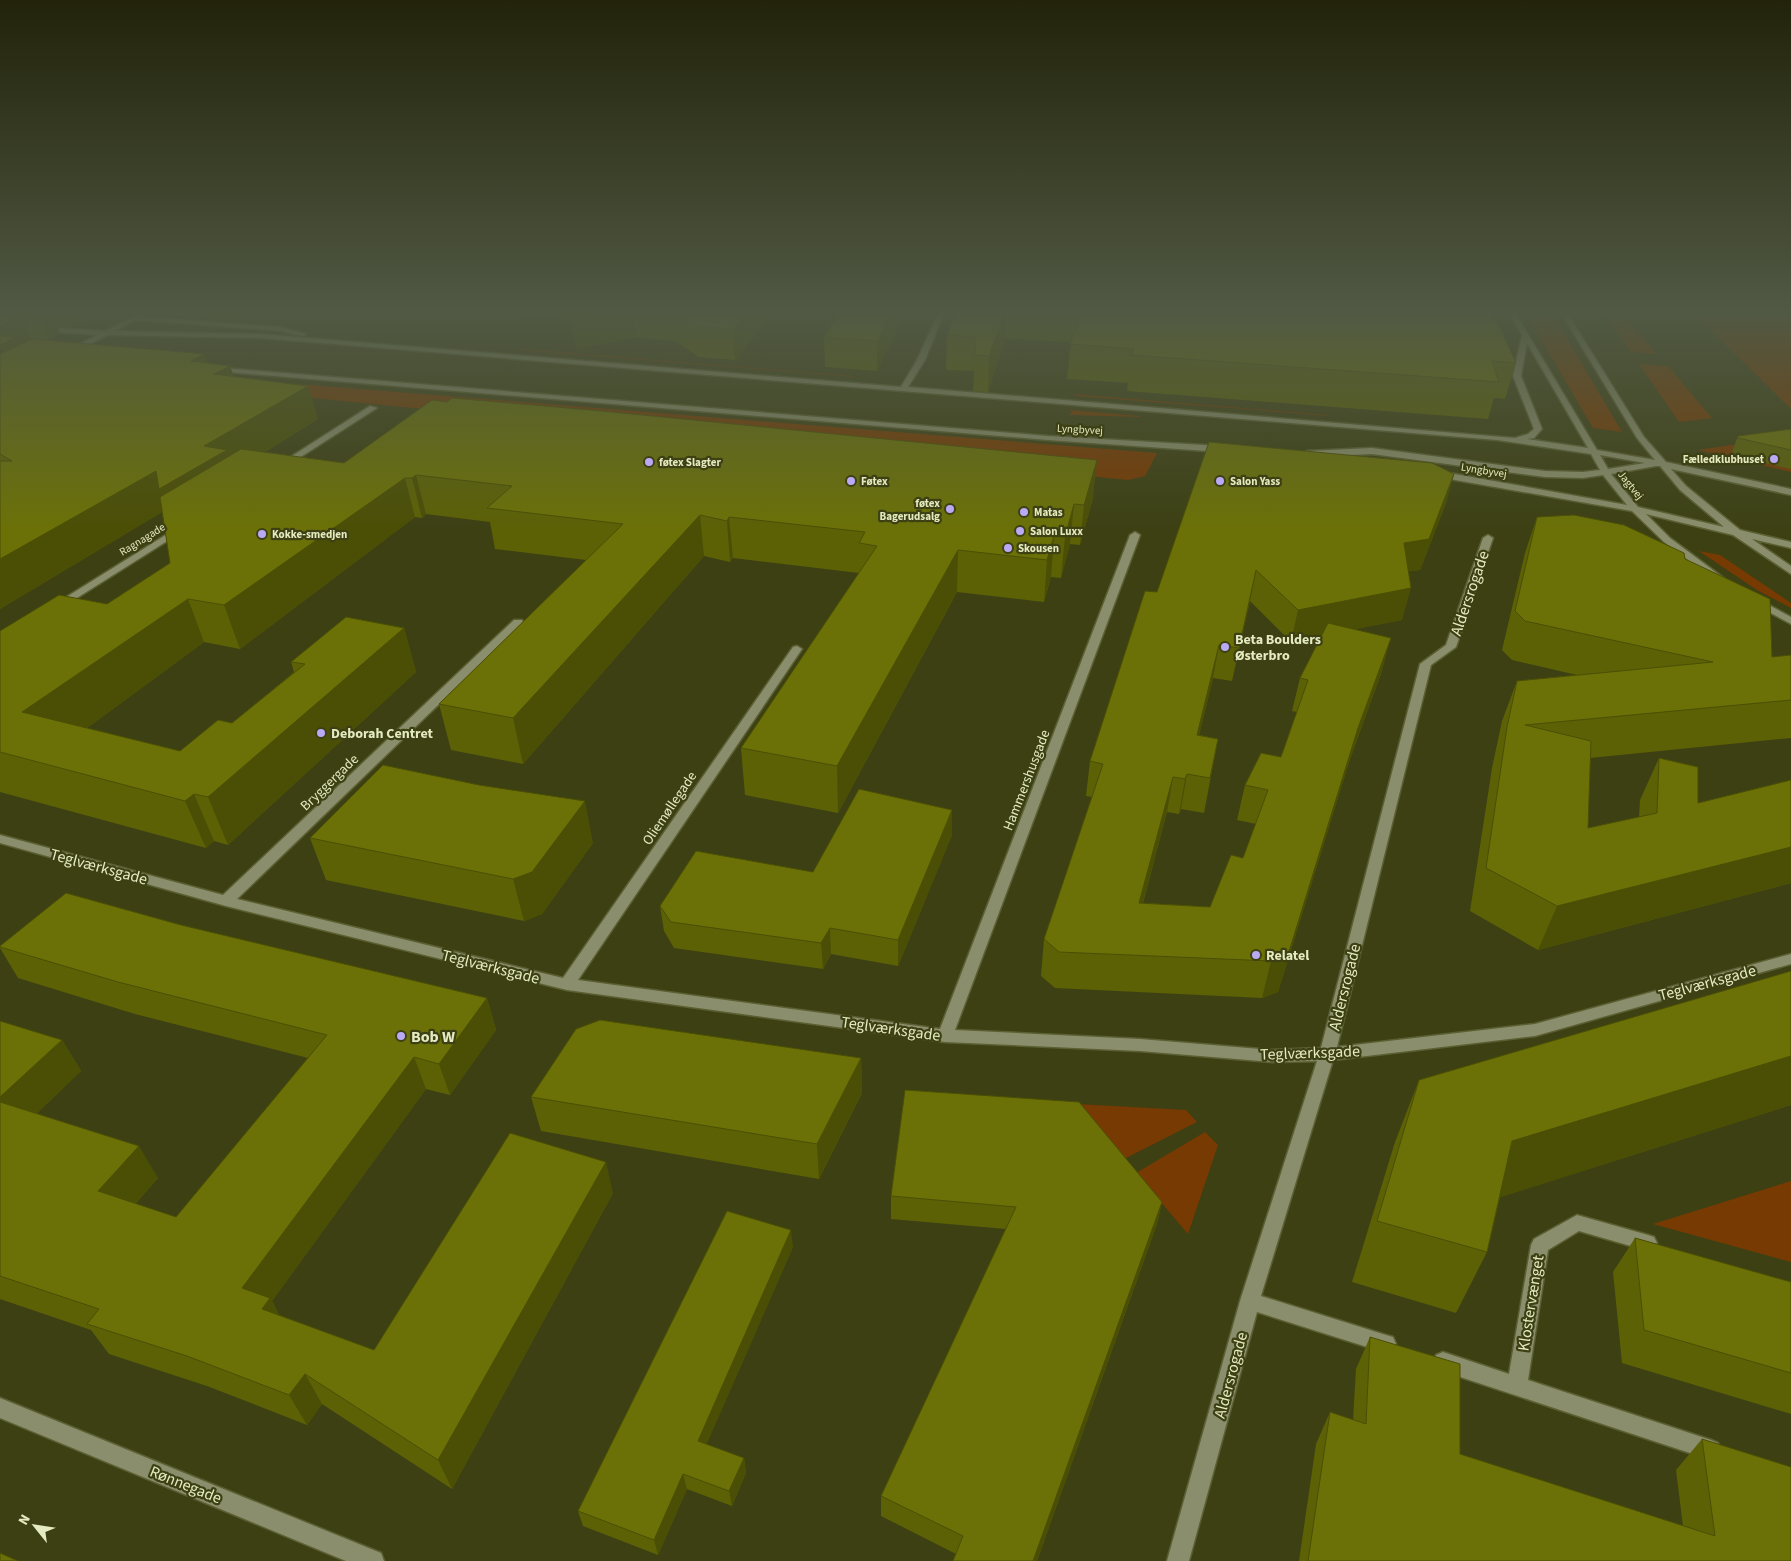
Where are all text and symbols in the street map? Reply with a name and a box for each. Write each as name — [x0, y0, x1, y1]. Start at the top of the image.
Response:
street label: Lyngbyvej — [1057, 421, 1103, 438]
place label: Fælledklubhuset — [1683, 452, 1765, 467]
marker: Fælledklubhuset — [1768, 453, 1780, 465]
place label: føtex Slagter — [659, 455, 721, 470]
marker: føtex Slagter — [643, 456, 655, 468]
street label: Lyngbyvej — [1460, 459, 1508, 482]
street label: Jagtvej — [1614, 468, 1647, 503]
place label: Føtex — [861, 474, 888, 489]
place label: Salon Yass — [1230, 474, 1280, 489]
marker: Føtex — [845, 475, 857, 487]
marker: Salon Yass — [1214, 475, 1226, 487]
place label: føtex Bagerudsalg — [880, 496, 940, 524]
marker: føtex Bagerudsalg — [944, 503, 956, 515]
place label: Matas — [1034, 505, 1063, 520]
marker: Matas — [1018, 506, 1030, 518]
street label: Ragnagade — [117, 519, 168, 559]
place label: Salon Luxx — [1030, 524, 1083, 539]
marker: Salon Luxx — [1014, 525, 1026, 537]
place label: Kokke-smedjen — [272, 527, 347, 542]
marker: Kokke-smedjen — [256, 528, 268, 540]
place label: Skousen — [1018, 541, 1059, 556]
marker: Skousen — [1002, 542, 1014, 554]
street label: Aldersrogade — [1445, 548, 1495, 639]
place label: Beta Boulders Østerbro — [1235, 630, 1321, 666]
marker: Beta Boulders Østerbro — [1219, 641, 1231, 653]
place label: Deborah Centret — [331, 724, 434, 744]
marker: Deborah Centret — [315, 727, 327, 739]
street label: Hammershusgade — [998, 727, 1055, 834]
street label: Bryggergade — [296, 750, 363, 816]
street label: Oliemøllegade — [638, 768, 702, 849]
street label: Teglværksgade — [48, 843, 150, 891]
street label: Aldersrogade — [1324, 942, 1366, 1033]
street label: Teglværksgade — [440, 944, 542, 990]
place label: Relatel — [1266, 946, 1309, 966]
marker: Relatel — [1250, 949, 1262, 961]
street label: Teglværksgade — [1656, 959, 1758, 1007]
street label: Teglværksgade — [840, 1011, 942, 1047]
place label: Bob W — [411, 1026, 455, 1048]
marker: Bob W — [395, 1030, 407, 1042]
street label: Teglværksgade — [1260, 1040, 1360, 1066]
street label: Klostervænget — [1513, 1253, 1550, 1353]
street label: Aldersrogade — [1209, 1330, 1253, 1421]
street label: Rønnegade — [146, 1461, 225, 1509]
north arrow — [10, 1501, 60, 1551]
text: N — [14, 1511, 36, 1529]

